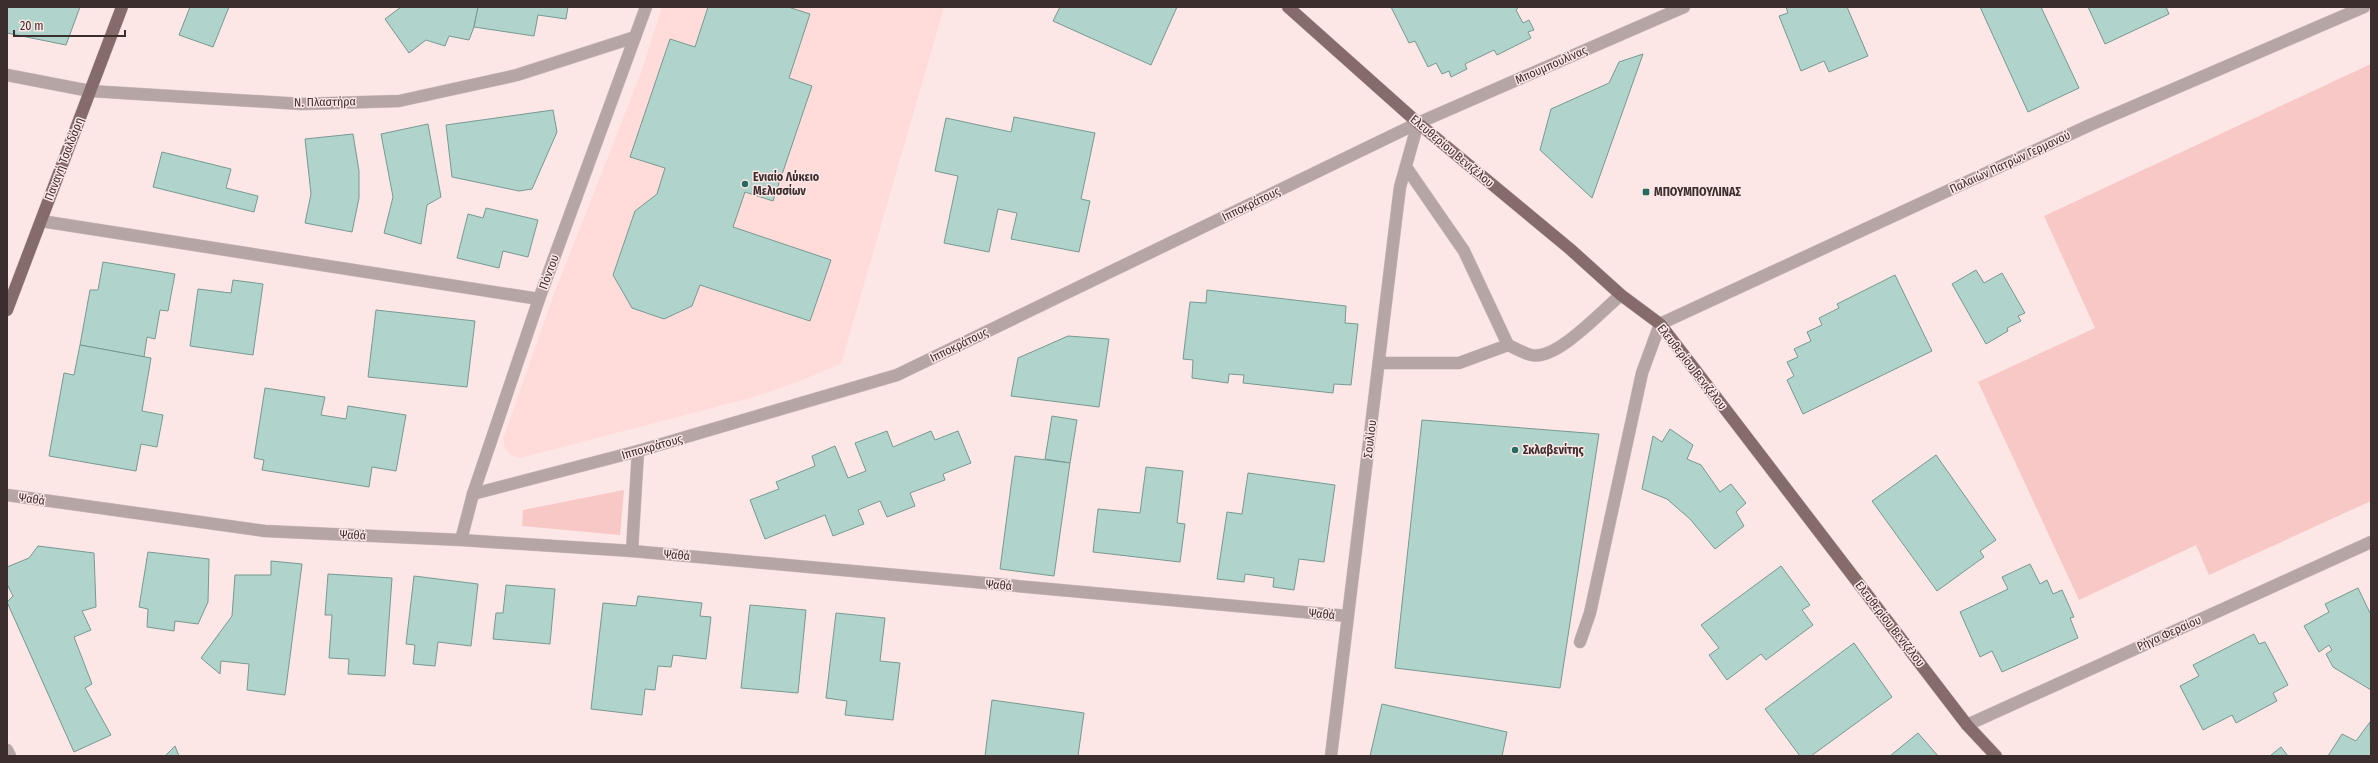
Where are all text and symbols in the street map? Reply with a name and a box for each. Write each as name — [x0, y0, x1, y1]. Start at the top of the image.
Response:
scale bar — [14, 12, 125, 38]
text: 20 m — [20, 19, 44, 33]
street label: Μπουμπουλίνας — [1513, 43, 1589, 87]
street label: Ν. Πλαστήρα — [294, 94, 356, 110]
street label: Ελευθερίου Βενιζέλου — [1407, 112, 1497, 190]
street label: Παναγή Τσαλδάρη — [42, 115, 86, 203]
street label: Παλαιών Πατρών Γερμανού — [1947, 128, 2073, 196]
place label: Ενιαίο Λύκειο Μελισσίων — [753, 169, 820, 198]
marker: Ενιαίο Λύκειο Μελισσίων — [740, 179, 750, 189]
street label: Ιπποκράτους — [1220, 184, 1282, 224]
place label: ΜΠΟΥΜΠΟΥΛΙΝΑΣ — [1654, 185, 1741, 199]
marker: ΜΠΟΥΜΠΟΥΛΙΝΑΣ — [1641, 187, 1651, 197]
street label: Πόντου — [536, 253, 562, 291]
street label: Ελευθερίου Βενιζέλου — [1654, 322, 1730, 412]
street label: Ιπποκράτους — [928, 325, 990, 365]
street label: Σουλίου — [1361, 419, 1379, 459]
street label: Ιπποκράτους — [620, 432, 684, 462]
place label: Σκλαβενίτης — [1523, 442, 1585, 457]
marker: Σκλαβενίτης — [1510, 445, 1520, 455]
street label: Ψαθά — [18, 490, 46, 508]
street label: Ψαθά — [339, 527, 367, 543]
street label: Ψαθά — [663, 547, 691, 563]
street label: Ψαθά — [985, 577, 1013, 593]
street label: Ελευθερίου Βενιζέλου — [1852, 579, 1928, 669]
street label: Ψαθά — [1308, 606, 1336, 622]
street label: Ρήγα Φεραίου — [2135, 613, 2203, 653]

